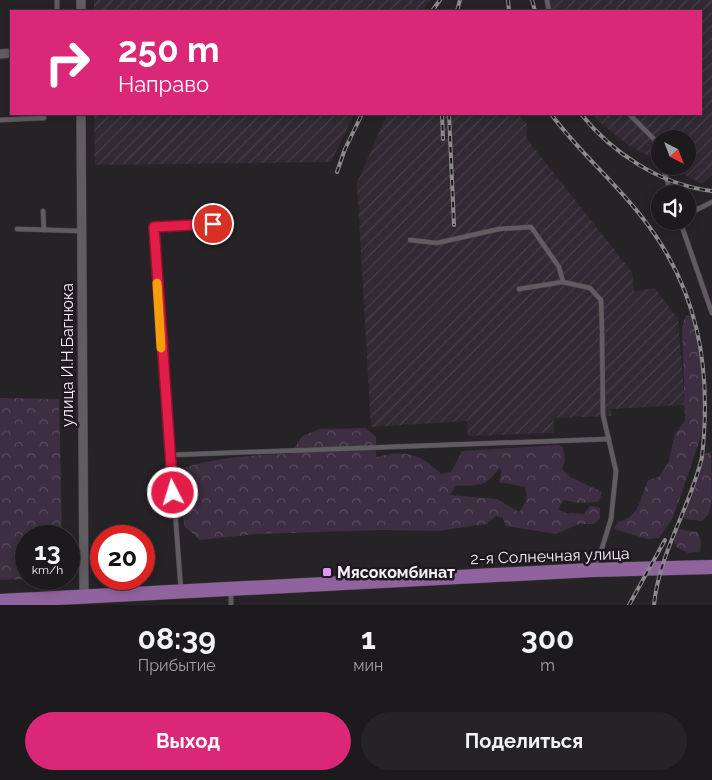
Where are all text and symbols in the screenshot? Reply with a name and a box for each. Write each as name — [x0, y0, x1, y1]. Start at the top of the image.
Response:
text: 250 m — [118, 29, 220, 70]
icon: right — [35, 30, 100, 95]
text: Направо — [118, 71, 209, 97]
north arrow — [651, 130, 696, 175]
map controls — [651, 130, 696, 230]
button: sound — [651, 185, 696, 230]
pin — [192, 203, 234, 245]
icon: arrive — [199, 210, 227, 238]
street label: улица И.Н.Багнюка — [58, 283, 77, 427]
position arrow — [146, 466, 198, 518]
speed limit sign: 20 — [90, 525, 155, 590]
text: 13 — [34, 536, 61, 566]
street label: 2-я Солнечная улица — [470, 544, 630, 568]
text: km/h — [32, 563, 63, 577]
place label: Мясокомбинат — [337, 563, 455, 582]
marker: Мясокомбинат — [321, 566, 333, 578]
text: 08:39 — [137, 621, 216, 656]
text: 1 — [361, 621, 376, 656]
text: 300 — [521, 621, 574, 656]
text: Прибытие — [138, 656, 216, 675]
text: мин — [353, 656, 383, 675]
text: m — [540, 656, 555, 675]
button: Выход — [25, 712, 351, 770]
button: Поделиться — [361, 712, 687, 770]

